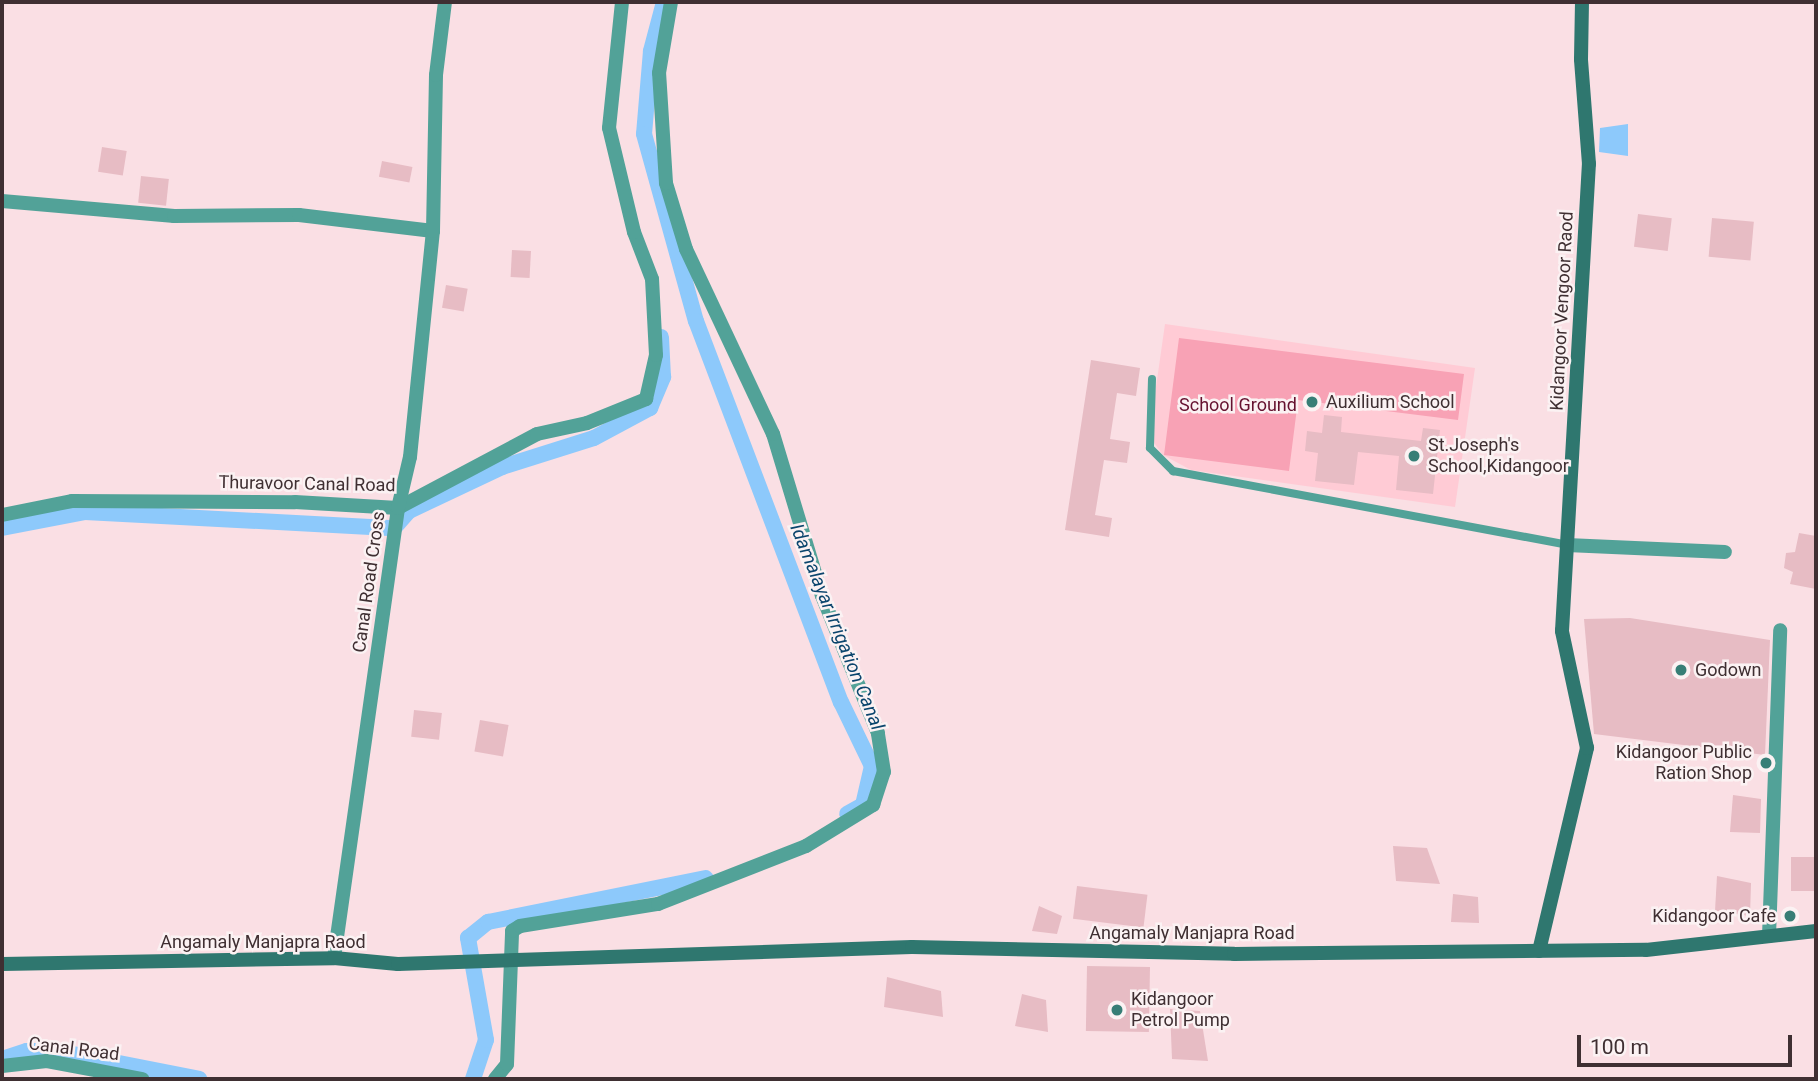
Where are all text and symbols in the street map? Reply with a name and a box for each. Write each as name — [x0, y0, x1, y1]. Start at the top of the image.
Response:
street label: Kidangoor Vengoor Raod — [1546, 211, 1578, 411]
place label: Auxilium School — [1326, 391, 1455, 413]
park label: School Ground — [1179, 394, 1297, 416]
marker: Auxilium School — [1304, 394, 1320, 410]
place label: St.Joseph's School,Kidangoor — [1428, 435, 1569, 478]
marker: St.Joseph's School,Kidangoor — [1406, 448, 1422, 464]
street label: Thuravoor Canal Road — [218, 472, 396, 496]
street label: Canal Road Cross — [348, 510, 390, 654]
water label: Idamalayar Irrigation Canal — [785, 521, 889, 733]
place label: Godown — [1695, 659, 1761, 681]
marker: Godown — [1673, 662, 1689, 678]
place label: Kidangoor Public Ration Shop — [1616, 742, 1752, 784]
marker: Kidangoor Public Ration Shop — [1758, 755, 1774, 771]
place label: Kidangoor Cafe — [1652, 905, 1776, 927]
marker: Kidangoor Cafe — [1782, 908, 1798, 924]
street label: Angamaly Manjapra Road — [1089, 922, 1295, 944]
street label: Angamaly Manjapra Raod — [160, 931, 366, 953]
place label: Kidangoor Petrol Pump — [1131, 989, 1230, 1032]
marker: Kidangoor Petrol Pump — [1109, 1002, 1125, 1018]
scale bar — [1580, 1021, 1795, 1066]
street label: Canal Road — [27, 1033, 121, 1065]
text: 100 m — [1590, 1035, 1649, 1059]

